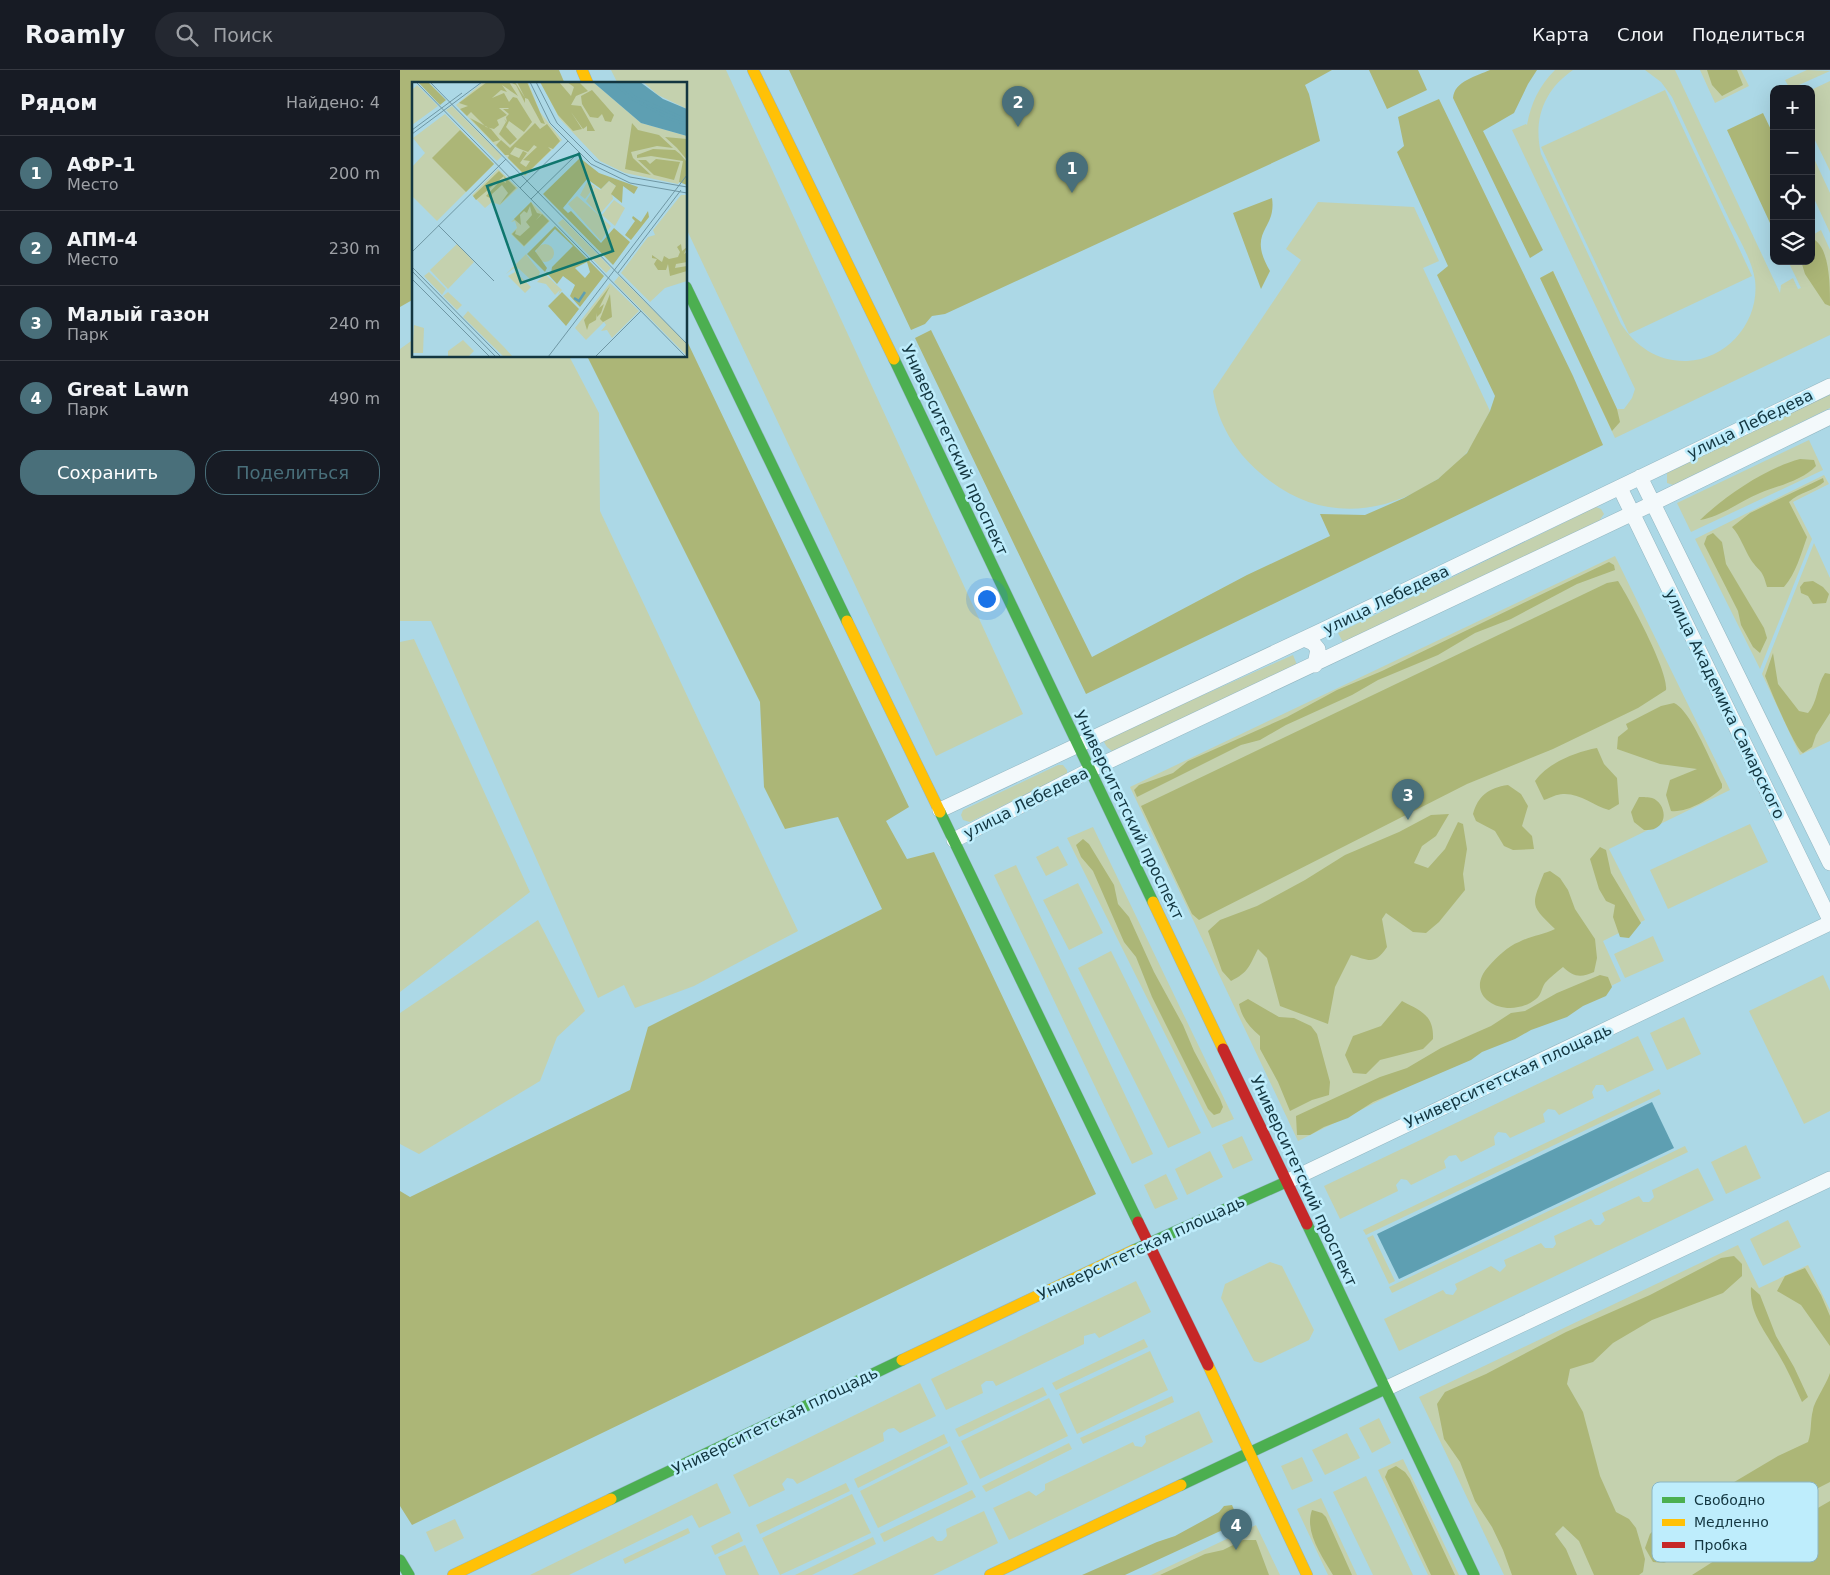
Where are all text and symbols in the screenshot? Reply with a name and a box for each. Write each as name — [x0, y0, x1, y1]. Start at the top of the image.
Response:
search box — [155, 12, 505, 57]
text: Roamly — [25, 21, 125, 49]
icon: search — [173, 21, 201, 49]
text: Поиск — [213, 24, 273, 46]
text: Карта — [1532, 24, 1589, 45]
text: Слои — [1617, 24, 1664, 45]
text: Поделиться — [1692, 24, 1805, 45]
inset map — [412, 82, 688, 358]
map controls — [1770, 85, 1815, 265]
button: + — [1770, 85, 1815, 130]
pin: 2 — [1002, 86, 1034, 127]
text: Рядом — [20, 91, 97, 115]
text: Найдено: 4 — [286, 93, 380, 112]
button: − — [1770, 130, 1815, 175]
pin: 1 — [1056, 152, 1088, 193]
text: АФР-1 — [67, 153, 136, 175]
text: 1 — [30, 164, 42, 183]
text: 200 m — [329, 164, 380, 183]
text: Место — [67, 175, 119, 194]
button: locate — [1770, 175, 1815, 220]
button: layers — [1770, 220, 1815, 265]
text: АПМ-4 — [67, 228, 138, 250]
text: 2 — [30, 239, 42, 258]
text: 230 m — [329, 239, 380, 258]
text: Место — [67, 250, 119, 269]
text: Малый газон — [67, 303, 210, 325]
text: 3 — [30, 314, 42, 333]
text: 240 m — [329, 314, 380, 333]
text: Парк — [67, 325, 109, 344]
street label: Университетский проспект — [898, 342, 1012, 558]
text: Great Lawn — [67, 378, 189, 400]
street label: улица Лебедева — [1684, 385, 1816, 463]
text: 4 — [30, 389, 42, 408]
text: 490 m — [329, 389, 380, 408]
text: Парк — [67, 400, 109, 419]
button: Сохранить — [20, 450, 195, 495]
button: Поделиться — [205, 450, 380, 495]
street label: улица Лебедева — [1320, 561, 1452, 639]
your location — [974, 586, 1000, 612]
street label: улица Академика Самарского — [1661, 586, 1789, 822]
street label: Университетский проспект — [1070, 707, 1188, 923]
street label: улица Лебедева — [960, 763, 1092, 843]
pin: 3 — [1392, 779, 1424, 820]
street label: Университетская площадь — [1401, 1020, 1615, 1132]
street label: Университетский проспект — [1247, 1073, 1361, 1289]
street label: Университетская площадь — [1034, 1192, 1248, 1304]
street label: Университетская площадь — [669, 1363, 881, 1479]
legend — [1652, 1482, 1818, 1562]
text: Свободно — [1694, 1492, 1765, 1508]
pin: 4 — [1220, 1509, 1252, 1550]
text: Медленно — [1694, 1514, 1769, 1530]
text: Пробка — [1694, 1537, 1748, 1553]

